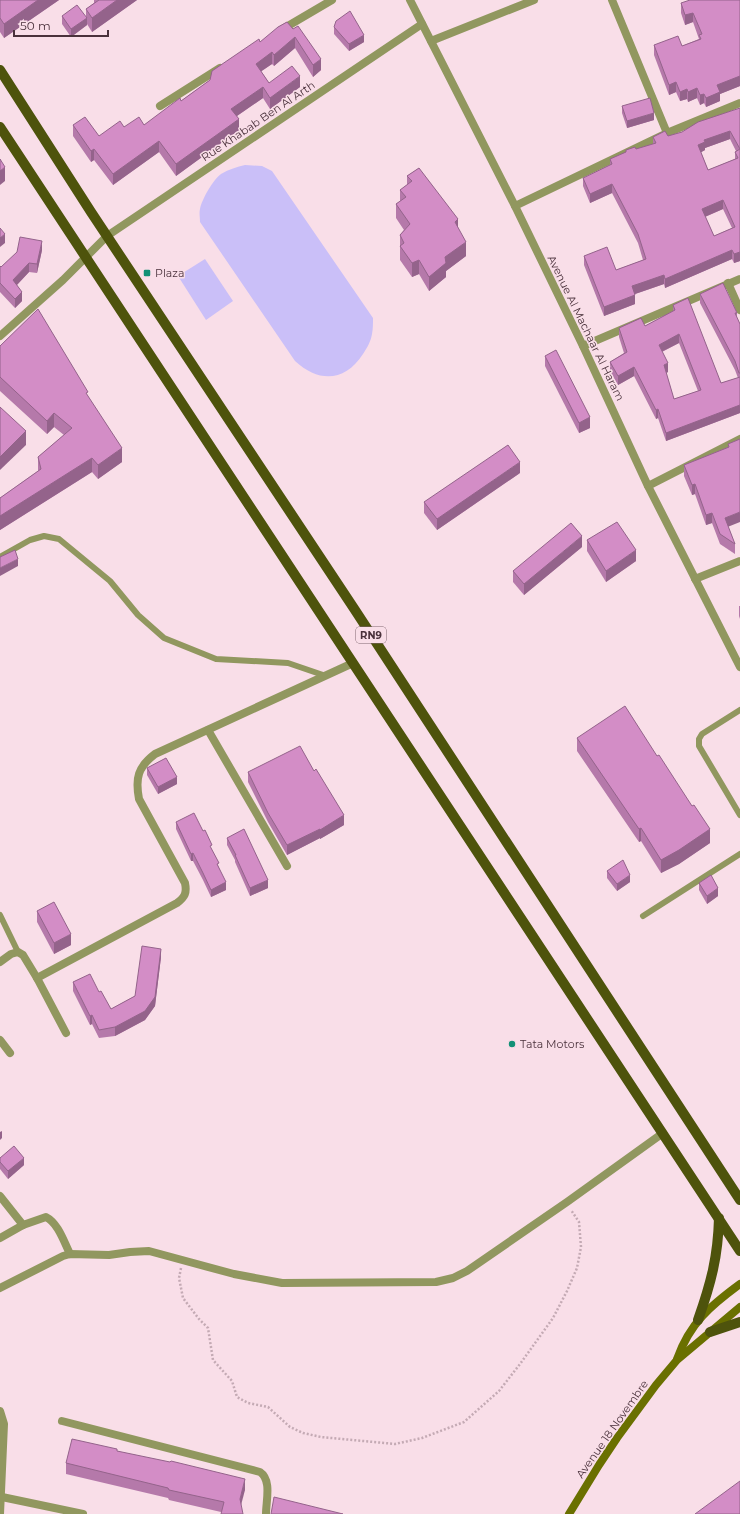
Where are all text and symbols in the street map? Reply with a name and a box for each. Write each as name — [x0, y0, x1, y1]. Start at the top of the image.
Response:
scale bar — [14, 12, 108, 38]
text: 50 m — [20, 18, 51, 33]
street label: Rue Khabab Ben Al Arth — [198, 78, 318, 164]
street label: Avenue Al Machaar Al Haram — [545, 253, 627, 403]
place label: Plaza — [155, 266, 184, 280]
marker: Plaza — [142, 268, 152, 278]
road number: RN9 — [356, 627, 386, 643]
place label: Tata Motors — [520, 1037, 585, 1051]
marker: Tata Motors — [507, 1039, 517, 1049]
street label: Avenue 18 Novembre — [573, 1377, 651, 1481]

